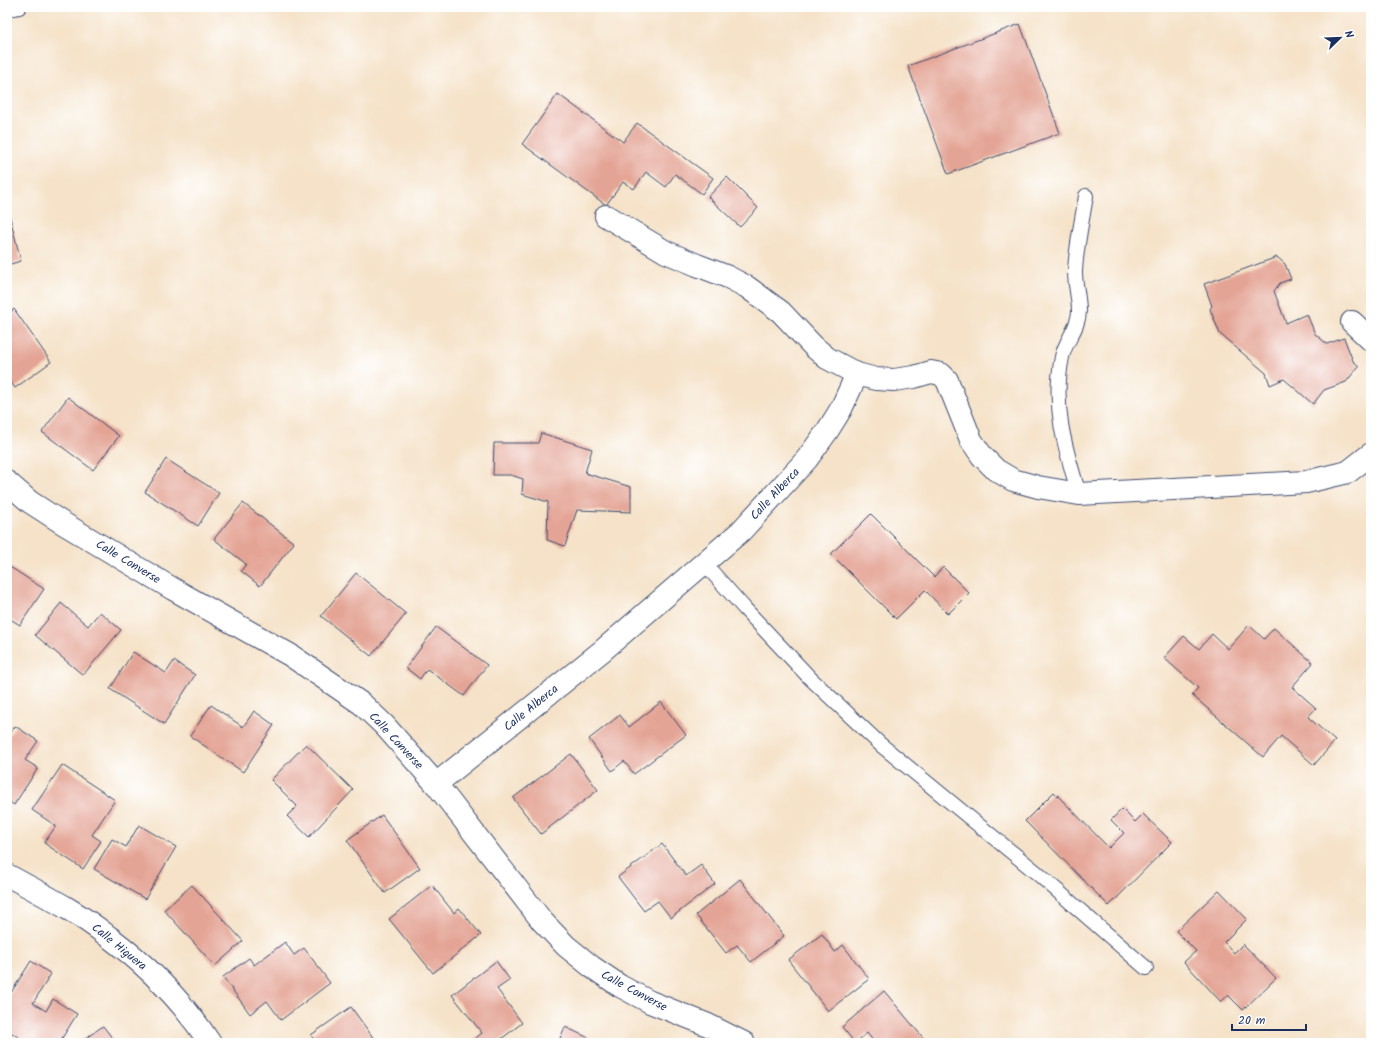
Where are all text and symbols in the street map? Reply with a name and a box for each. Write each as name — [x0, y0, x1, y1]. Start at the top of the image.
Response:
north arrow — [1320, 18, 1360, 58]
text: N — [1339, 28, 1358, 41]
street label: Calle Alberca — [746, 463, 805, 525]
street label: Calle Converse — [92, 535, 165, 589]
street label: Calle Alberca — [499, 680, 563, 736]
street label: Calle Converse — [364, 708, 428, 775]
street label: Calle Higuera — [87, 919, 151, 975]
street label: Calle Converse — [597, 966, 671, 1017]
scale bar — [1232, 1006, 1306, 1032]
text: 20 m — [1238, 1011, 1266, 1030]

